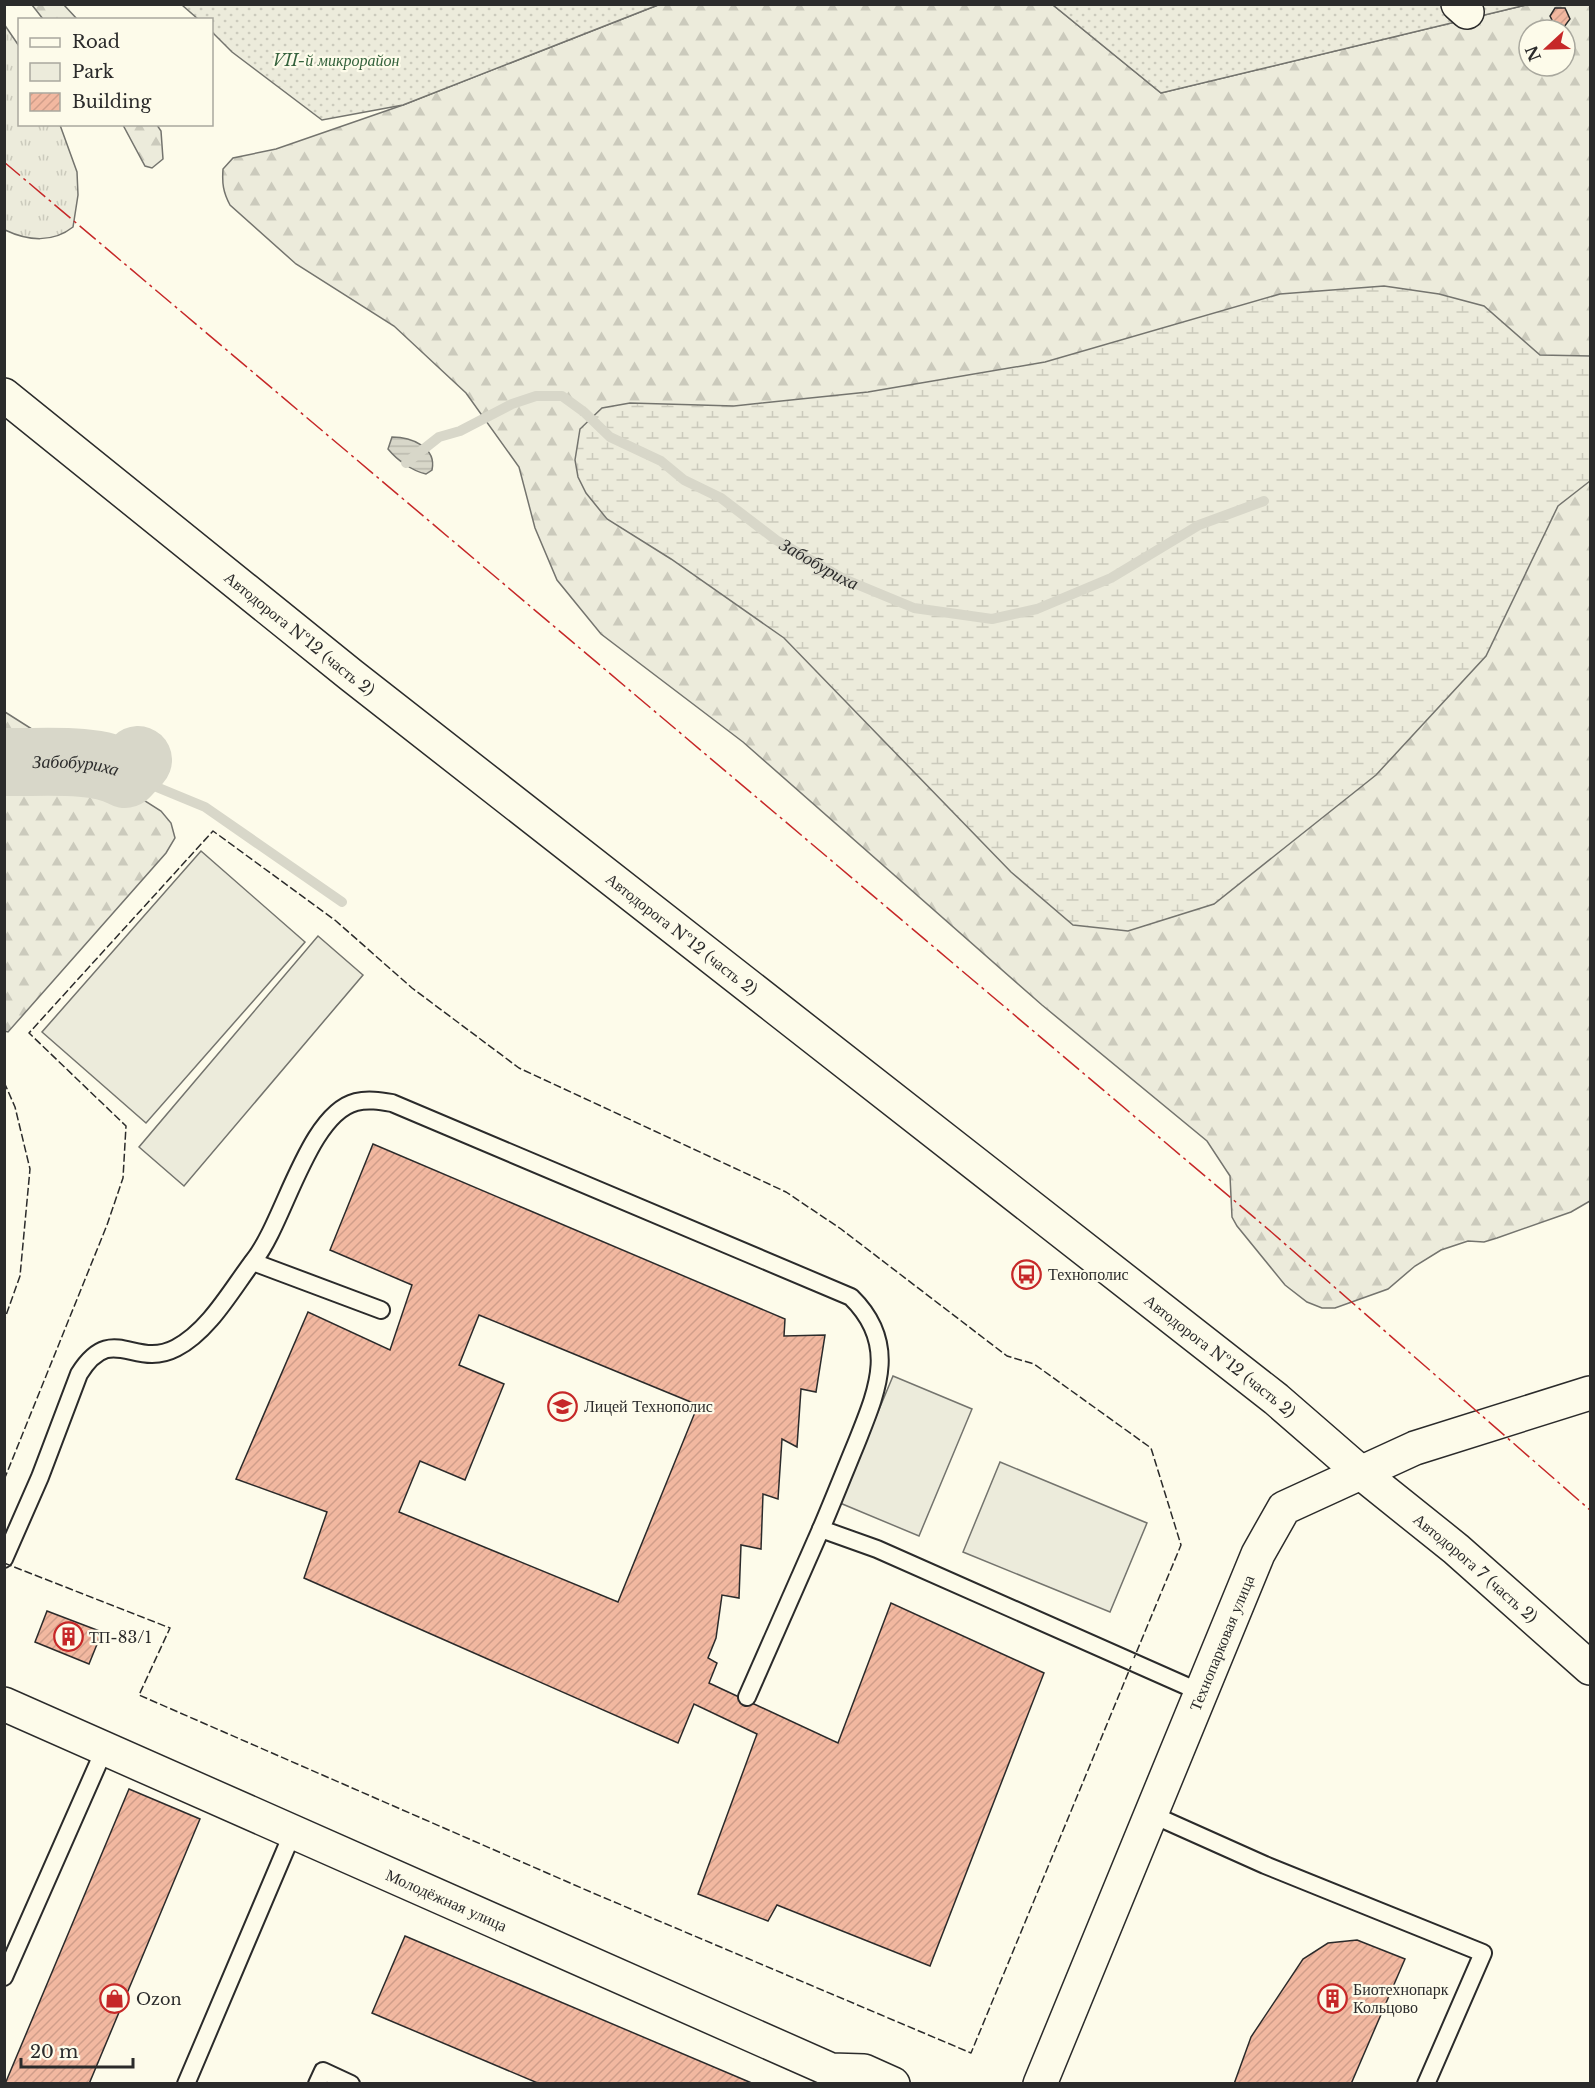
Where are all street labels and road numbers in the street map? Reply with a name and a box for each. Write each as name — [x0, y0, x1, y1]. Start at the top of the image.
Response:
street label: Автодорога №12 (часть 2) — [221, 567, 379, 700]
street label: Автодорога №12 (часть 2) — [602, 868, 762, 1000]
street label: Автодорога №12 (часть 2) — [1141, 1290, 1300, 1422]
street label: Автодорога 7 (часть 2) — [1409, 1509, 1542, 1627]
street label: Технопарковая улица — [1185, 1572, 1258, 1714]
street label: Молодёжная улица — [383, 1864, 510, 1935]

